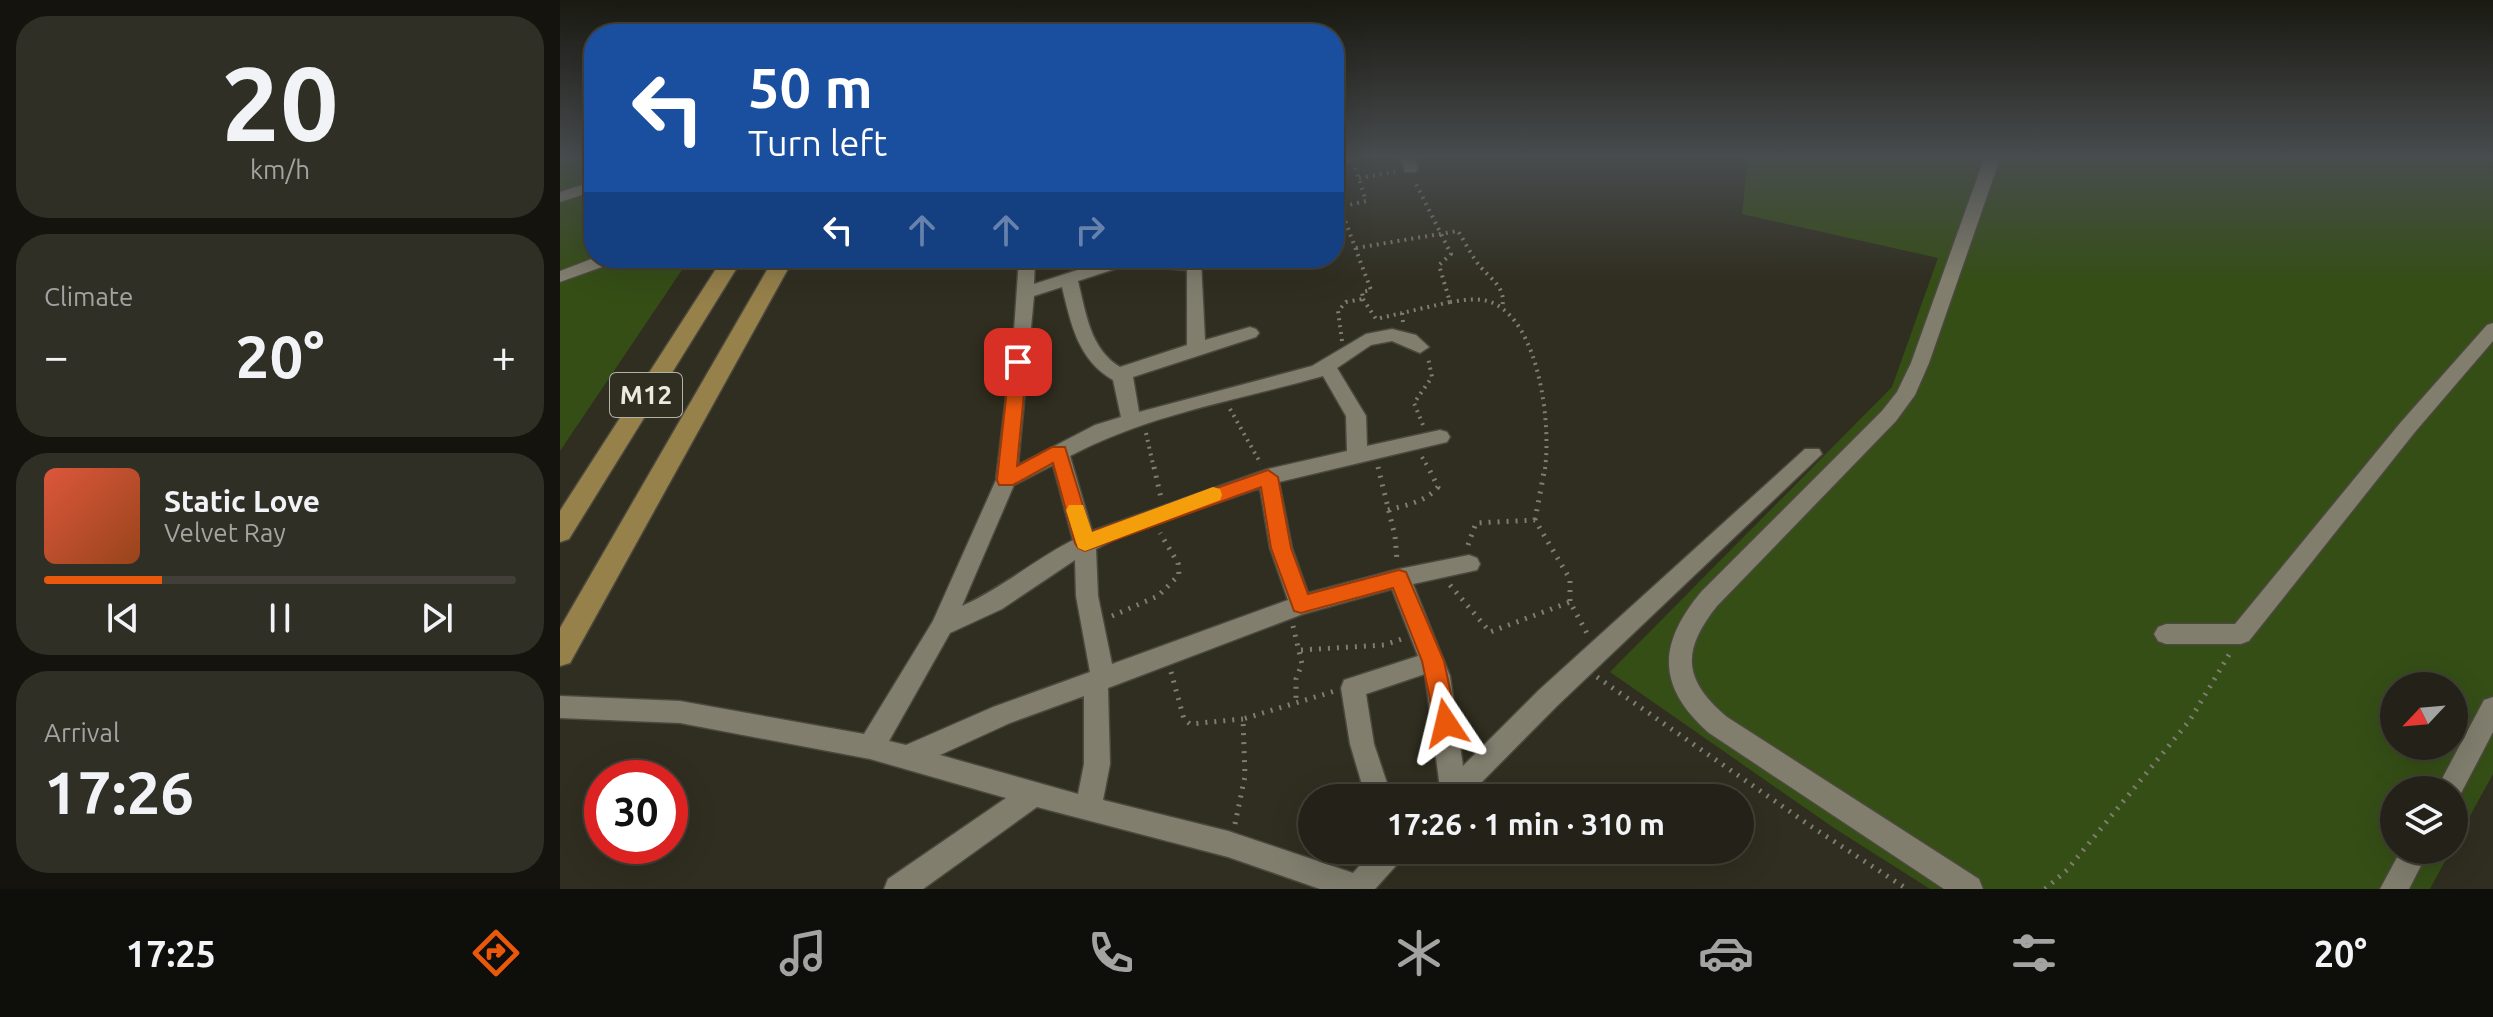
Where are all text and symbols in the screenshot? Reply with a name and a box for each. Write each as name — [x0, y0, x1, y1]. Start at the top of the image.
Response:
text: 20 — [221, 44, 339, 161]
icon: left — [616, 56, 720, 160]
text: 50 m — [748, 56, 873, 119]
text: Turn left — [748, 122, 887, 163]
text: km/h — [250, 155, 310, 184]
icon: left — [816, 208, 860, 252]
icon: ahead — [900, 208, 944, 252]
icon: ahead — [984, 208, 1028, 252]
icon: right — [1068, 208, 1112, 252]
text: Climate — [44, 282, 133, 311]
text: 20° — [236, 322, 324, 389]
pin — [984, 328, 1052, 396]
text: − — [44, 331, 69, 380]
text: + — [491, 331, 516, 380]
icon: arrive — [996, 340, 1040, 384]
road number: M12 — [610, 373, 682, 417]
text: Static Love — [164, 484, 320, 518]
text: Velvet Ray — [164, 518, 286, 547]
icon: previous — [101, 596, 145, 640]
icon: pause — [258, 596, 302, 640]
icon: next — [415, 596, 459, 640]
north arrow — [2380, 672, 2468, 760]
map controls — [2380, 672, 2468, 864]
position arrow — [1404, 681, 1488, 765]
text: Arrival — [44, 718, 120, 747]
text: 17:26 — [44, 758, 194, 825]
speed limit sign: 30 — [584, 760, 688, 864]
button: layers — [2380, 776, 2468, 864]
text: 17:26 · 1 min · 310 m — [1387, 807, 1665, 841]
icon: directions — [468, 925, 524, 981]
icon: music — [775, 925, 831, 981]
icon: phone — [1083, 925, 1139, 981]
icon: climate — [1391, 925, 1447, 981]
icon: car — [1698, 925, 1754, 981]
icon: filters — [2006, 925, 2062, 981]
text: 17:25 — [126, 933, 216, 974]
text: 20° — [2314, 933, 2367, 974]

